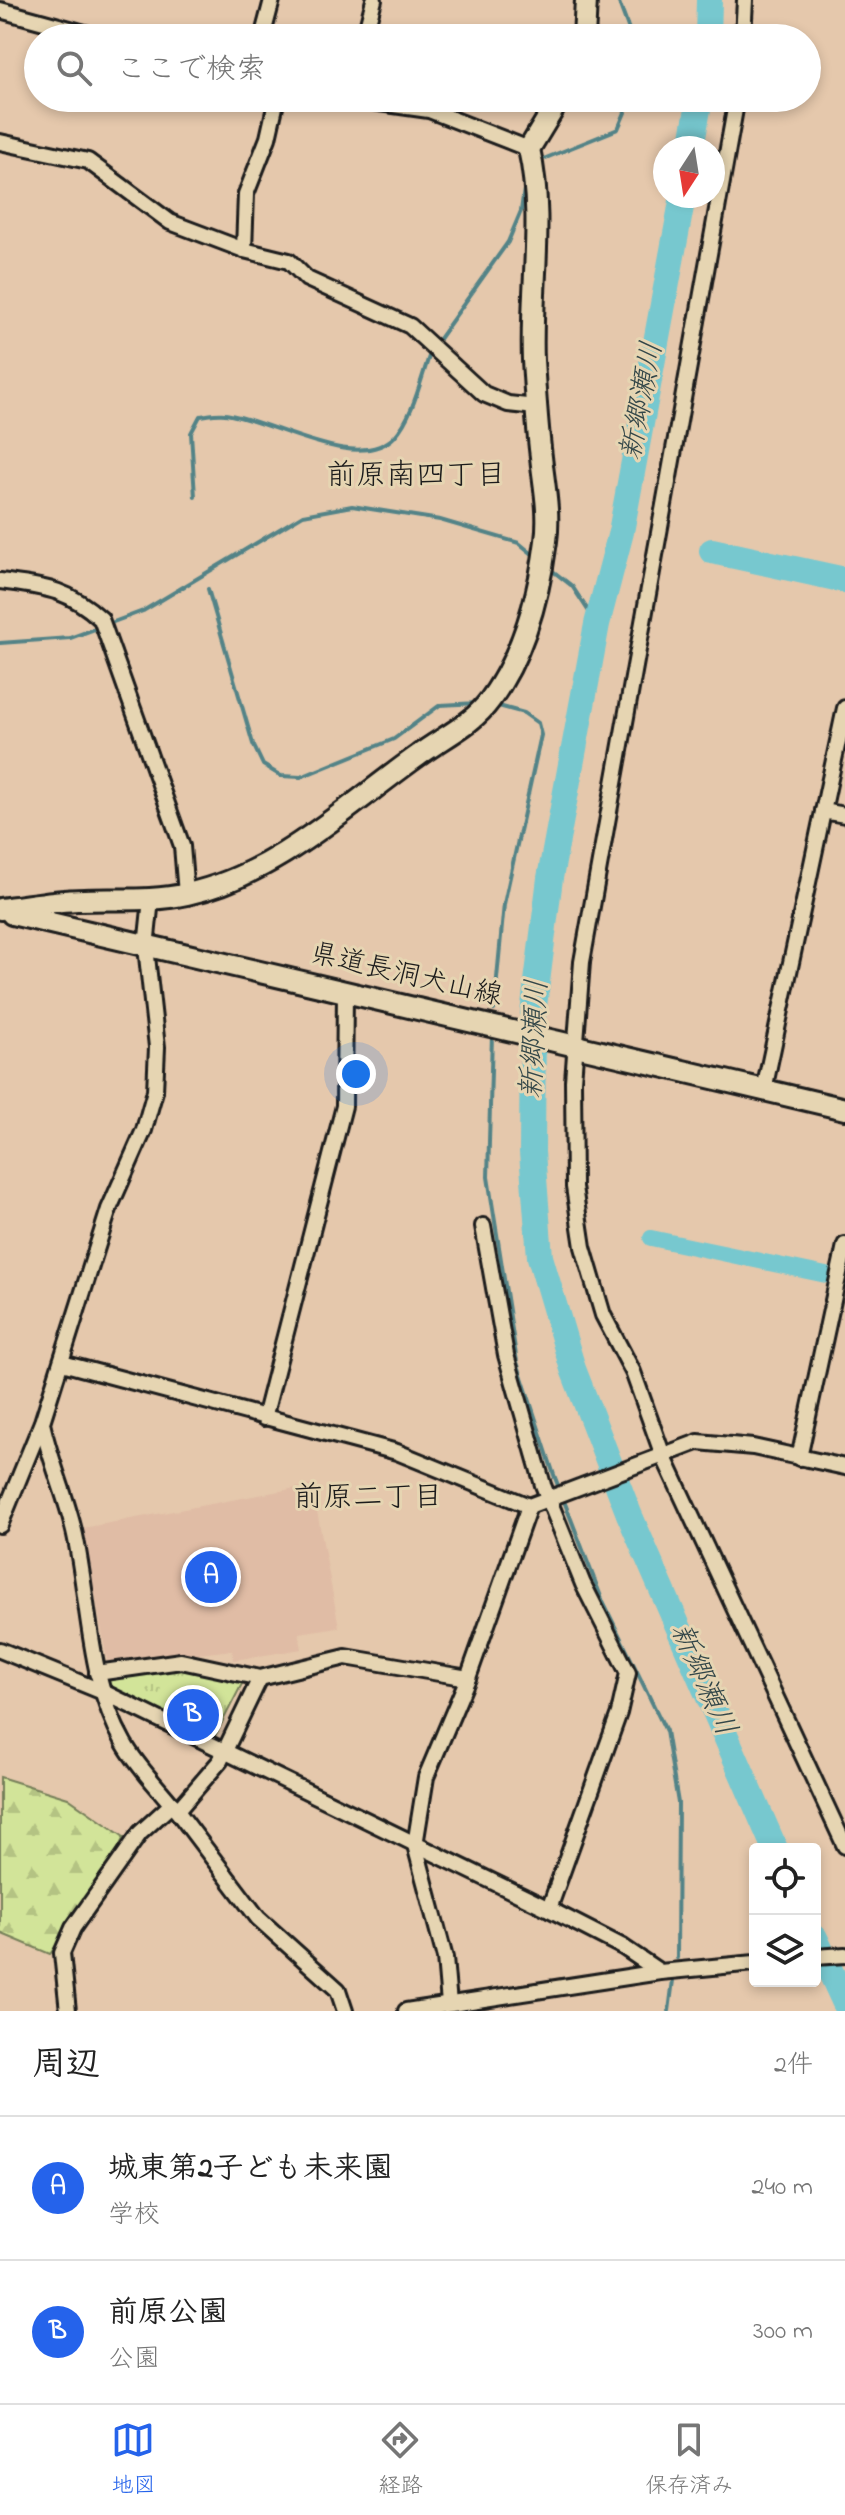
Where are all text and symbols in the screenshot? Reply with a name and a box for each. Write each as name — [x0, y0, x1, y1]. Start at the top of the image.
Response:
search box — [24, 24, 821, 112]
icon: search — [52, 46, 96, 90]
text: ここで検索 — [116, 49, 266, 93]
north arrow — [653, 136, 725, 208]
water label: 新郷瀬川 — [610, 338, 676, 464]
district label: 前原南四丁目 — [326, 455, 506, 499]
street label: 県道長洞犬山線 — [306, 934, 506, 1018]
water label: 新郷瀬川 — [511, 978, 561, 1100]
your location — [336, 1054, 376, 1094]
district label: 前原二丁目 — [293, 1477, 443, 1521]
pin: A — [185, 1547, 237, 1607]
water label: 新郷瀬川 — [657, 1616, 747, 1744]
pin: B — [167, 1685, 219, 1745]
map controls — [749, 1843, 821, 1987]
button: locate — [749, 1843, 821, 1915]
button: layers — [749, 1915, 821, 1987]
text: 周辺 — [32, 2041, 100, 2091]
text: 2件 — [774, 2047, 813, 2085]
text: 城東第2子ども未来園 — [108, 2148, 393, 2192]
text: A — [50, 2169, 66, 2207]
text: 240 m — [751, 2169, 813, 2207]
text: 学校 — [108, 2197, 160, 2235]
text: 前原公園 — [108, 2292, 228, 2336]
text: B — [49, 2313, 67, 2351]
text: 300 m — [753, 2313, 813, 2351]
text: 公園 — [108, 2341, 160, 2379]
tab: 地図 — [111, 2418, 156, 2503]
tab: 経路 — [378, 2418, 423, 2503]
tab: 保存済み — [645, 2418, 734, 2503]

